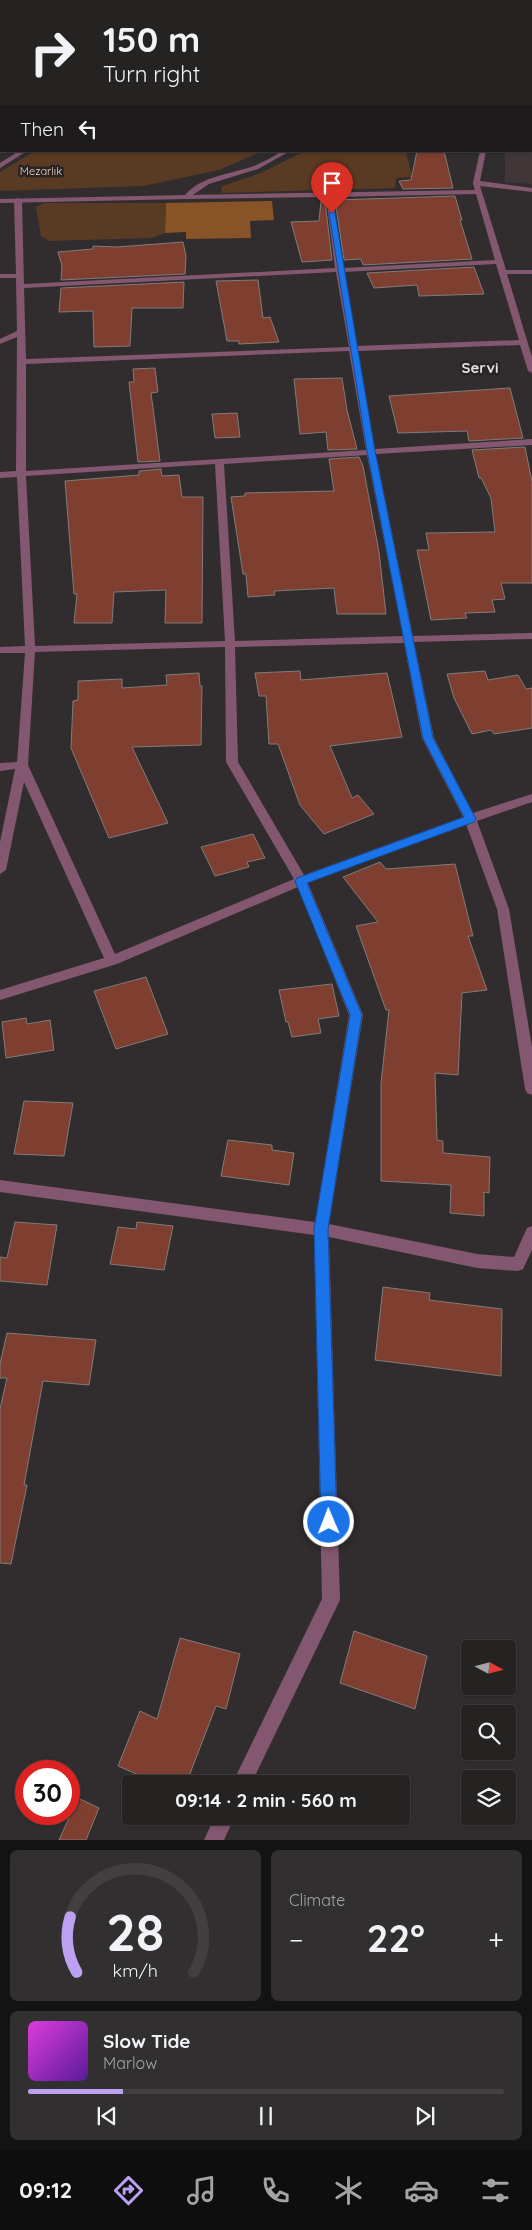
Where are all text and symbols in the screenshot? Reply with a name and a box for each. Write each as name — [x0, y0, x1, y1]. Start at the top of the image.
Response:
text: 150 m — [103, 17, 200, 61]
icon: right — [20, 20, 85, 85]
text: Turn right — [103, 60, 200, 88]
icon: left — [74, 115, 102, 143]
text: Then — [20, 117, 64, 141]
pin — [311, 162, 353, 213]
park label: Mezarlık — [20, 164, 62, 178]
icon: arrive — [318, 169, 346, 197]
district label: Servi — [461, 358, 499, 377]
position arrow — [302, 1495, 354, 1547]
north arrow — [461, 1640, 516, 1695]
map controls — [461, 1640, 516, 1825]
button: search — [461, 1705, 516, 1760]
speed limit sign: 30 — [15, 1760, 80, 1825]
button: layers — [461, 1770, 516, 1825]
text: 09:14 · 2 min · 560 m — [175, 1788, 357, 1812]
text: Climate — [289, 1890, 345, 1910]
text: 28 — [106, 1899, 165, 1964]
text: 22° — [367, 1914, 425, 1962]
text: − — [289, 1922, 304, 1957]
text: + — [488, 1922, 504, 1957]
text: km/h — [113, 1959, 158, 1981]
text: Slow Tide — [103, 2029, 191, 2053]
text: Marlow — [103, 2053, 157, 2073]
icon: previous — [93, 2102, 121, 2130]
icon: pause — [252, 2102, 280, 2130]
icon: next — [411, 2102, 439, 2130]
icon: directions — [111, 2173, 146, 2208]
icon: music — [184, 2173, 219, 2208]
icon: phone — [258, 2173, 293, 2208]
icon: climate — [331, 2173, 366, 2208]
icon: car — [404, 2173, 439, 2208]
icon: filters — [478, 2173, 513, 2208]
text: 09:12 — [19, 2176, 72, 2204]

